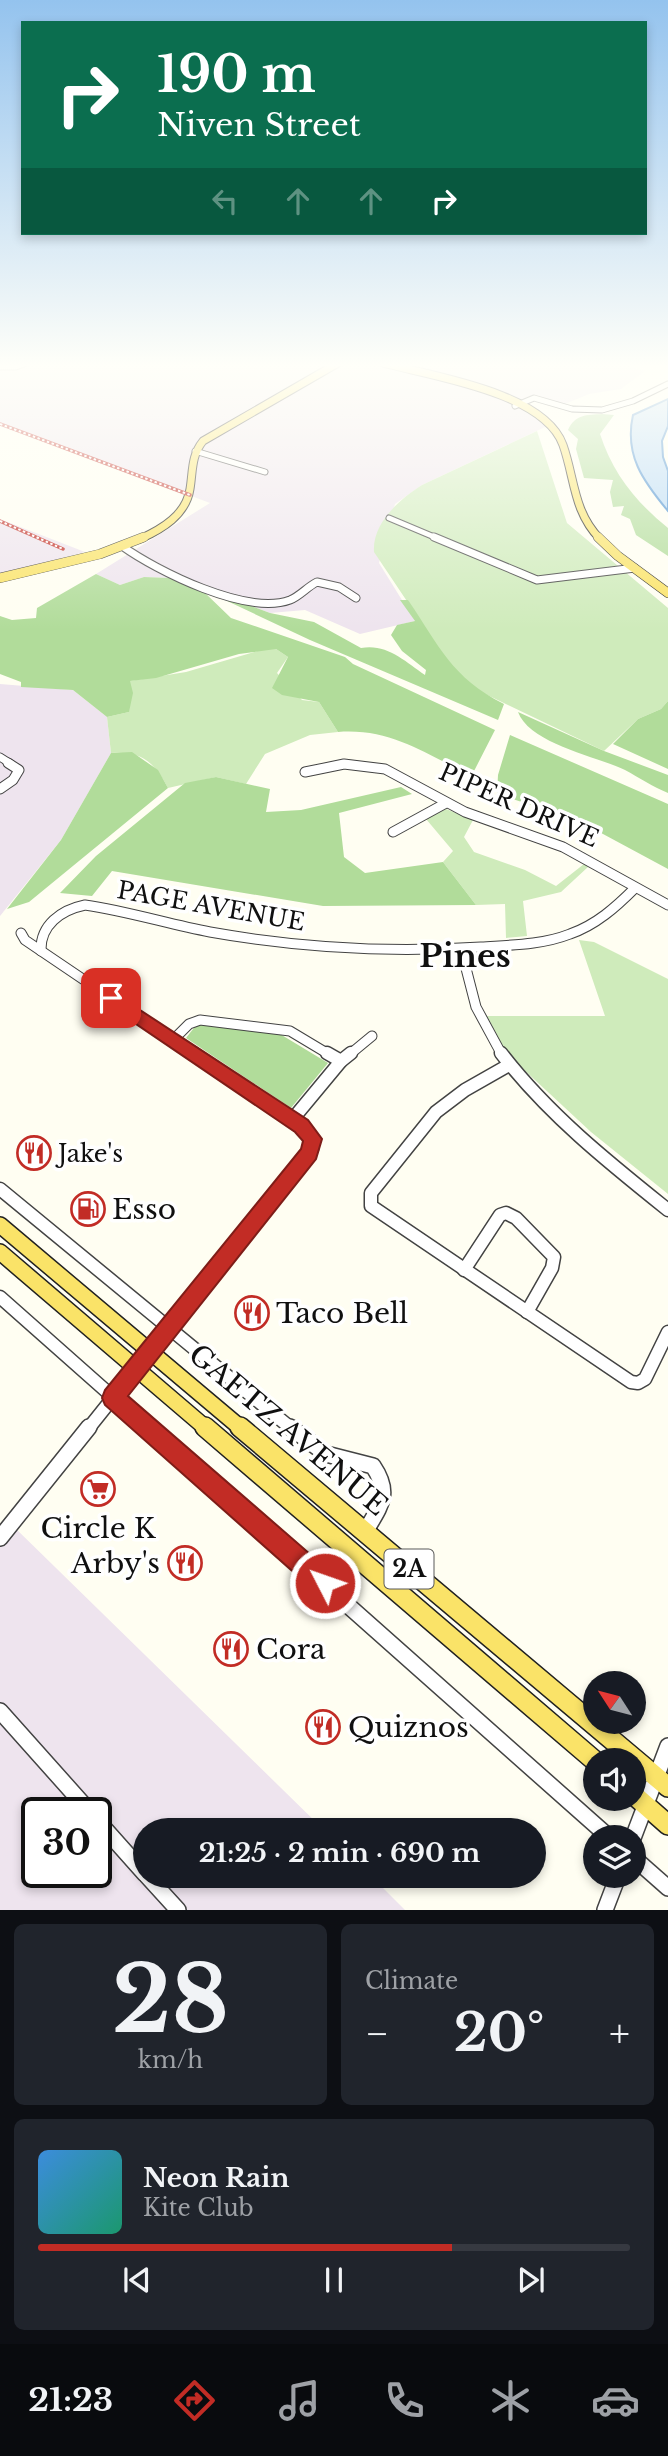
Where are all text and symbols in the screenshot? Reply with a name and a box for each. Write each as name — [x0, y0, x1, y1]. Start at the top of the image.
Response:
text: 190 m — [157, 44, 316, 105]
icon: right — [42, 49, 133, 140]
text: Niven Street — [157, 105, 361, 145]
icon: left — [206, 182, 244, 220]
icon: ahead — [279, 182, 317, 220]
icon: ahead — [352, 182, 390, 220]
icon: right — [425, 182, 463, 220]
street label: PIPER DRIVE — [435, 757, 603, 853]
street label: PAGE AVENUE — [115, 875, 307, 937]
district label: Pines — [419, 936, 511, 976]
pin — [81, 968, 141, 1028]
icon: arrive — [92, 979, 130, 1017]
restaurant icon: Jake's — [15, 1134, 53, 1172]
place label: Jake's — [55, 1139, 123, 1168]
fuel station icon: Esso — [69, 1190, 107, 1228]
place label: Esso — [112, 1192, 176, 1227]
restaurant icon: Taco Bell — [233, 1294, 271, 1332]
place label: Taco Bell — [276, 1296, 408, 1331]
street label: GAETZ AVENUE — [182, 1337, 394, 1523]
supermarket icon: Circle K — [79, 1470, 117, 1508]
place label: Circle K — [40, 1511, 157, 1546]
restaurant icon: Arby's — [166, 1544, 204, 1582]
place label: Arby's — [70, 1546, 160, 1581]
position arrow — [288, 1546, 362, 1620]
road number: 2A — [384, 1550, 434, 1588]
restaurant icon: Cora — [212, 1630, 250, 1668]
place label: Cora — [256, 1632, 326, 1667]
north arrow — [583, 1671, 646, 1734]
map controls — [583, 1671, 646, 1888]
restaurant icon: Quiznos — [304, 1708, 342, 1746]
place label: Quiznos — [348, 1710, 469, 1745]
button: sound — [583, 1748, 646, 1811]
speed limit sign: 30 — [21, 1797, 112, 1888]
button: layers — [583, 1825, 646, 1888]
text: 21:25 · 2 min · 690 m — [199, 1837, 480, 1869]
text: 28 — [112, 1944, 229, 2057]
text: Climate — [365, 1967, 458, 1995]
text: 20° — [454, 2001, 544, 2065]
text: − — [365, 2010, 389, 2057]
text: + — [609, 2010, 630, 2057]
text: km/h — [138, 2046, 203, 2074]
text: Neon Rain — [143, 2162, 289, 2194]
text: Kite Club — [143, 2194, 254, 2222]
icon: previous — [118, 2261, 156, 2299]
icon: pause — [315, 2261, 353, 2299]
icon: next — [512, 2261, 550, 2299]
icon: directions — [170, 2376, 219, 2425]
icon: music — [275, 2376, 324, 2425]
icon: phone — [380, 2376, 429, 2425]
icon: climate — [486, 2376, 535, 2425]
icon: car — [591, 2376, 640, 2425]
text: 21:23 — [28, 2380, 113, 2420]

